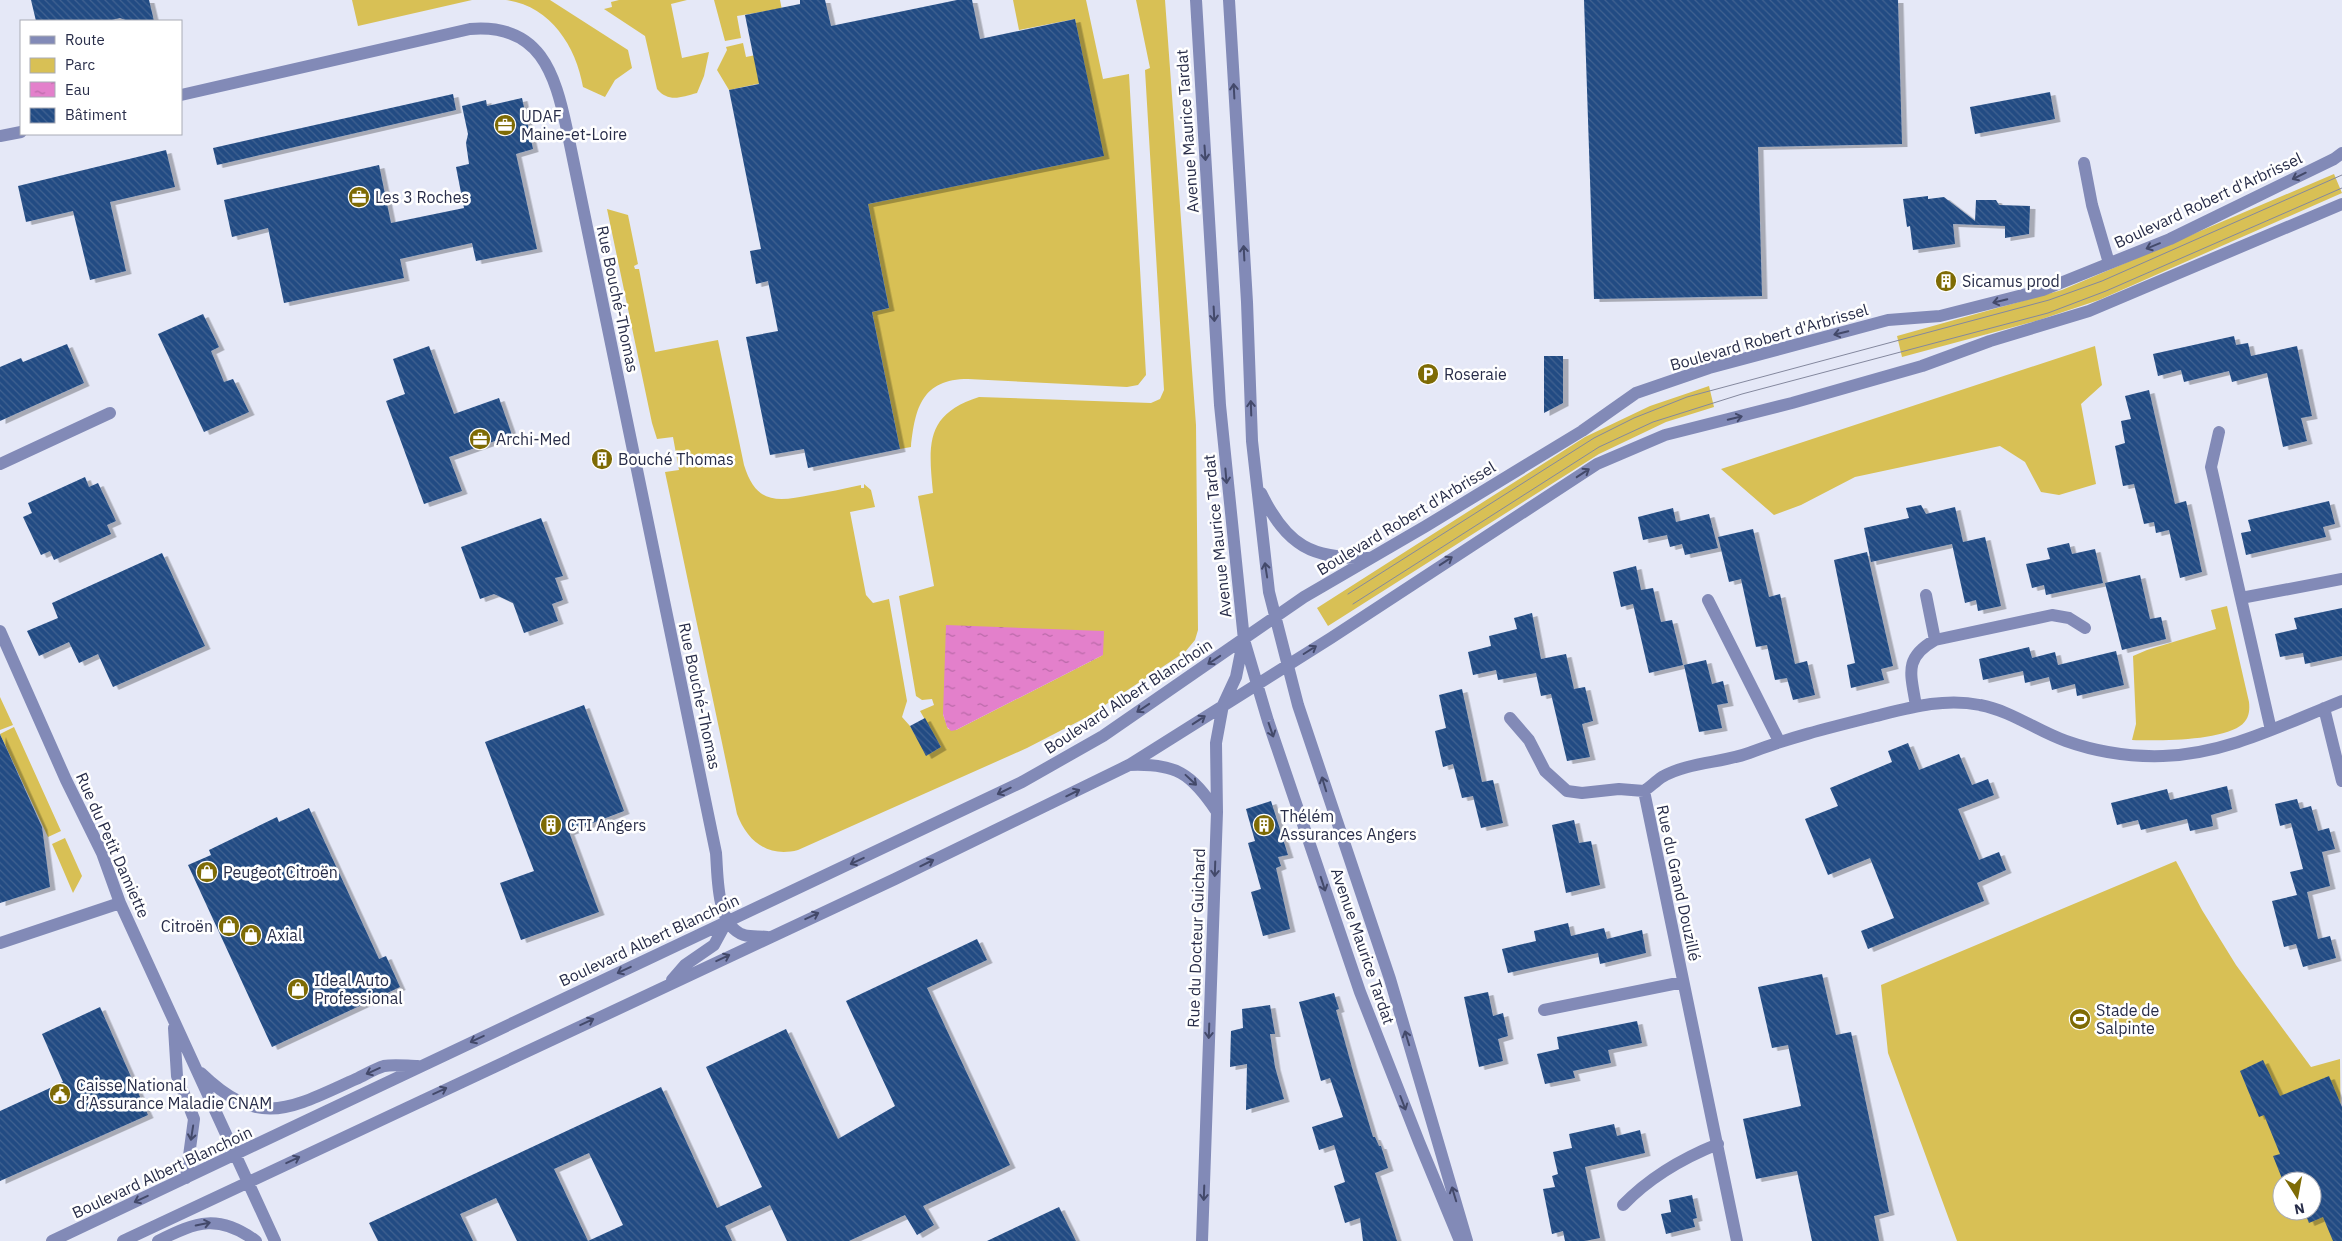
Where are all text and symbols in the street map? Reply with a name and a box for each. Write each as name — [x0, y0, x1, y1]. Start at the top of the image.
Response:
legend — [20, 20, 182, 135]
text: Route — [65, 30, 105, 49]
street label: Avenue Maurice Tardat — [1171, 48, 1203, 214]
text: Parc — [65, 55, 95, 74]
text: Eau — [65, 80, 90, 99]
one-way arrow — [1230, 83, 1239, 99]
text: Bâtiment — [65, 105, 127, 124]
place label: UDAF Maine-et-Loire — [521, 106, 627, 144]
office icon: UDAF Maine-et-Loire — [493, 113, 517, 137]
one-way arrow — [1200, 145, 1209, 161]
street label: Boulevard Robert d'Arbrissel — [2111, 148, 2305, 252]
one-way arrow — [2292, 171, 2307, 181]
office icon: Les 3 Roches — [347, 185, 371, 209]
place label: Les 3 Roches — [375, 187, 469, 207]
street label: Rue Bouché-Thomas — [593, 224, 643, 374]
one-way arrow — [2145, 242, 2160, 251]
one-way arrow — [1240, 245, 1249, 261]
building icon: Sicamus prod — [1934, 269, 1958, 293]
place label: Sicamus prod — [1962, 271, 2060, 291]
one-way arrow — [1993, 296, 2009, 306]
street label: Boulevard Robert d'Arbrissel — [1668, 299, 1870, 375]
one-way arrow — [1210, 306, 1219, 322]
one-way arrow — [1834, 328, 1850, 338]
parking icon: Roseraie — [1416, 362, 1440, 386]
place label: Roseraie — [1444, 364, 1507, 384]
one-way arrow — [1246, 401, 1256, 417]
one-way arrow — [1726, 412, 1742, 422]
office icon: Archi-Med — [468, 427, 492, 451]
place label: Archi-Med — [496, 429, 571, 449]
building icon: Bouché Thomas — [590, 447, 614, 471]
place label: Bouché Thomas — [618, 449, 734, 469]
street label: Avenue Maurice Tardat — [1198, 453, 1236, 619]
street label: Boulevard Robert d'Arbrissel — [1313, 457, 1499, 579]
one-way arrow — [1221, 468, 1231, 484]
one-way arrow — [1576, 468, 1590, 478]
one-way arrow — [1439, 556, 1453, 566]
one-way arrow — [1261, 562, 1271, 578]
street label: Rue Bouché-Thomas — [675, 621, 725, 771]
street label: Boulevard Albert Blanchoin — [1040, 634, 1216, 758]
one-way arrow — [1303, 645, 1317, 655]
one-way arrow — [1207, 655, 1221, 665]
one-way arrow — [1137, 703, 1151, 713]
one-way arrow — [1192, 715, 1206, 725]
one-way arrow — [1267, 722, 1276, 738]
street label: Rue du Petit Damiette — [72, 769, 154, 921]
one-way arrow — [1185, 774, 1198, 786]
one-way arrow — [1318, 777, 1328, 793]
one-way arrow — [997, 787, 1012, 796]
one-way arrow — [1065, 787, 1080, 797]
street label: Rue du Grand Douzillé — [1653, 803, 1705, 963]
place label: Thélém Assurances Angers — [1280, 806, 1417, 844]
building icon: CTI Angers — [539, 813, 563, 837]
building icon: Thélém Assurances Angers — [1252, 813, 1276, 837]
place label: CTI Angers — [567, 815, 646, 835]
street label: Rue du Docteur Guichard — [1183, 848, 1209, 1028]
one-way arrow — [850, 857, 865, 866]
one-way arrow — [919, 858, 934, 867]
shop icon: Peugeot Citroën — [195, 860, 219, 884]
one-way arrow — [1210, 860, 1220, 876]
place label: Peugeot Citroën — [223, 862, 338, 882]
street label: Avenue Maurice Tardat — [1327, 865, 1399, 1027]
one-way arrow — [1319, 876, 1329, 892]
street label: Boulevard Albert Blanchoin — [556, 889, 742, 991]
one-way arrow — [804, 911, 819, 921]
shop icon: Citroën — [217, 914, 241, 938]
place label: Citroën — [161, 916, 213, 936]
shop icon: Axial — [239, 923, 263, 947]
place label: Axial — [267, 925, 302, 945]
one-way arrow — [715, 953, 730, 962]
one-way arrow — [617, 966, 632, 975]
place label: Ideal Auto Professional — [314, 970, 403, 1008]
shop icon: Ideal Auto Professional — [286, 977, 310, 1001]
place label: Stade de Salpinte — [2096, 1000, 2160, 1038]
sports icon: Stade de Salpinte — [2068, 1007, 2092, 1031]
one-way arrow — [579, 1017, 594, 1027]
one-way arrow — [1205, 1023, 1214, 1039]
one-way arrow — [1402, 1031, 1412, 1047]
one-way arrow — [470, 1035, 485, 1045]
one-way arrow — [366, 1067, 381, 1077]
place label: Caisse National d’Assurance Maladie CNAM — [76, 1075, 272, 1113]
public building icon: Caisse National d’Assurance Maladie CNAM — [48, 1082, 72, 1106]
one-way arrow — [432, 1086, 447, 1095]
one-way arrow — [1399, 1094, 1408, 1110]
street label: Boulevard Albert Blanchoin — [69, 1121, 255, 1223]
one-way arrow — [186, 1125, 196, 1141]
one-way arrow — [285, 1154, 300, 1164]
north arrow — [2272, 1171, 2322, 1221]
one-way arrow — [1199, 1185, 1209, 1201]
one-way arrow — [1449, 1187, 1458, 1202]
one-way arrow — [134, 1195, 149, 1205]
text: N — [2293, 1199, 2306, 1219]
one-way arrow — [195, 1219, 211, 1228]

